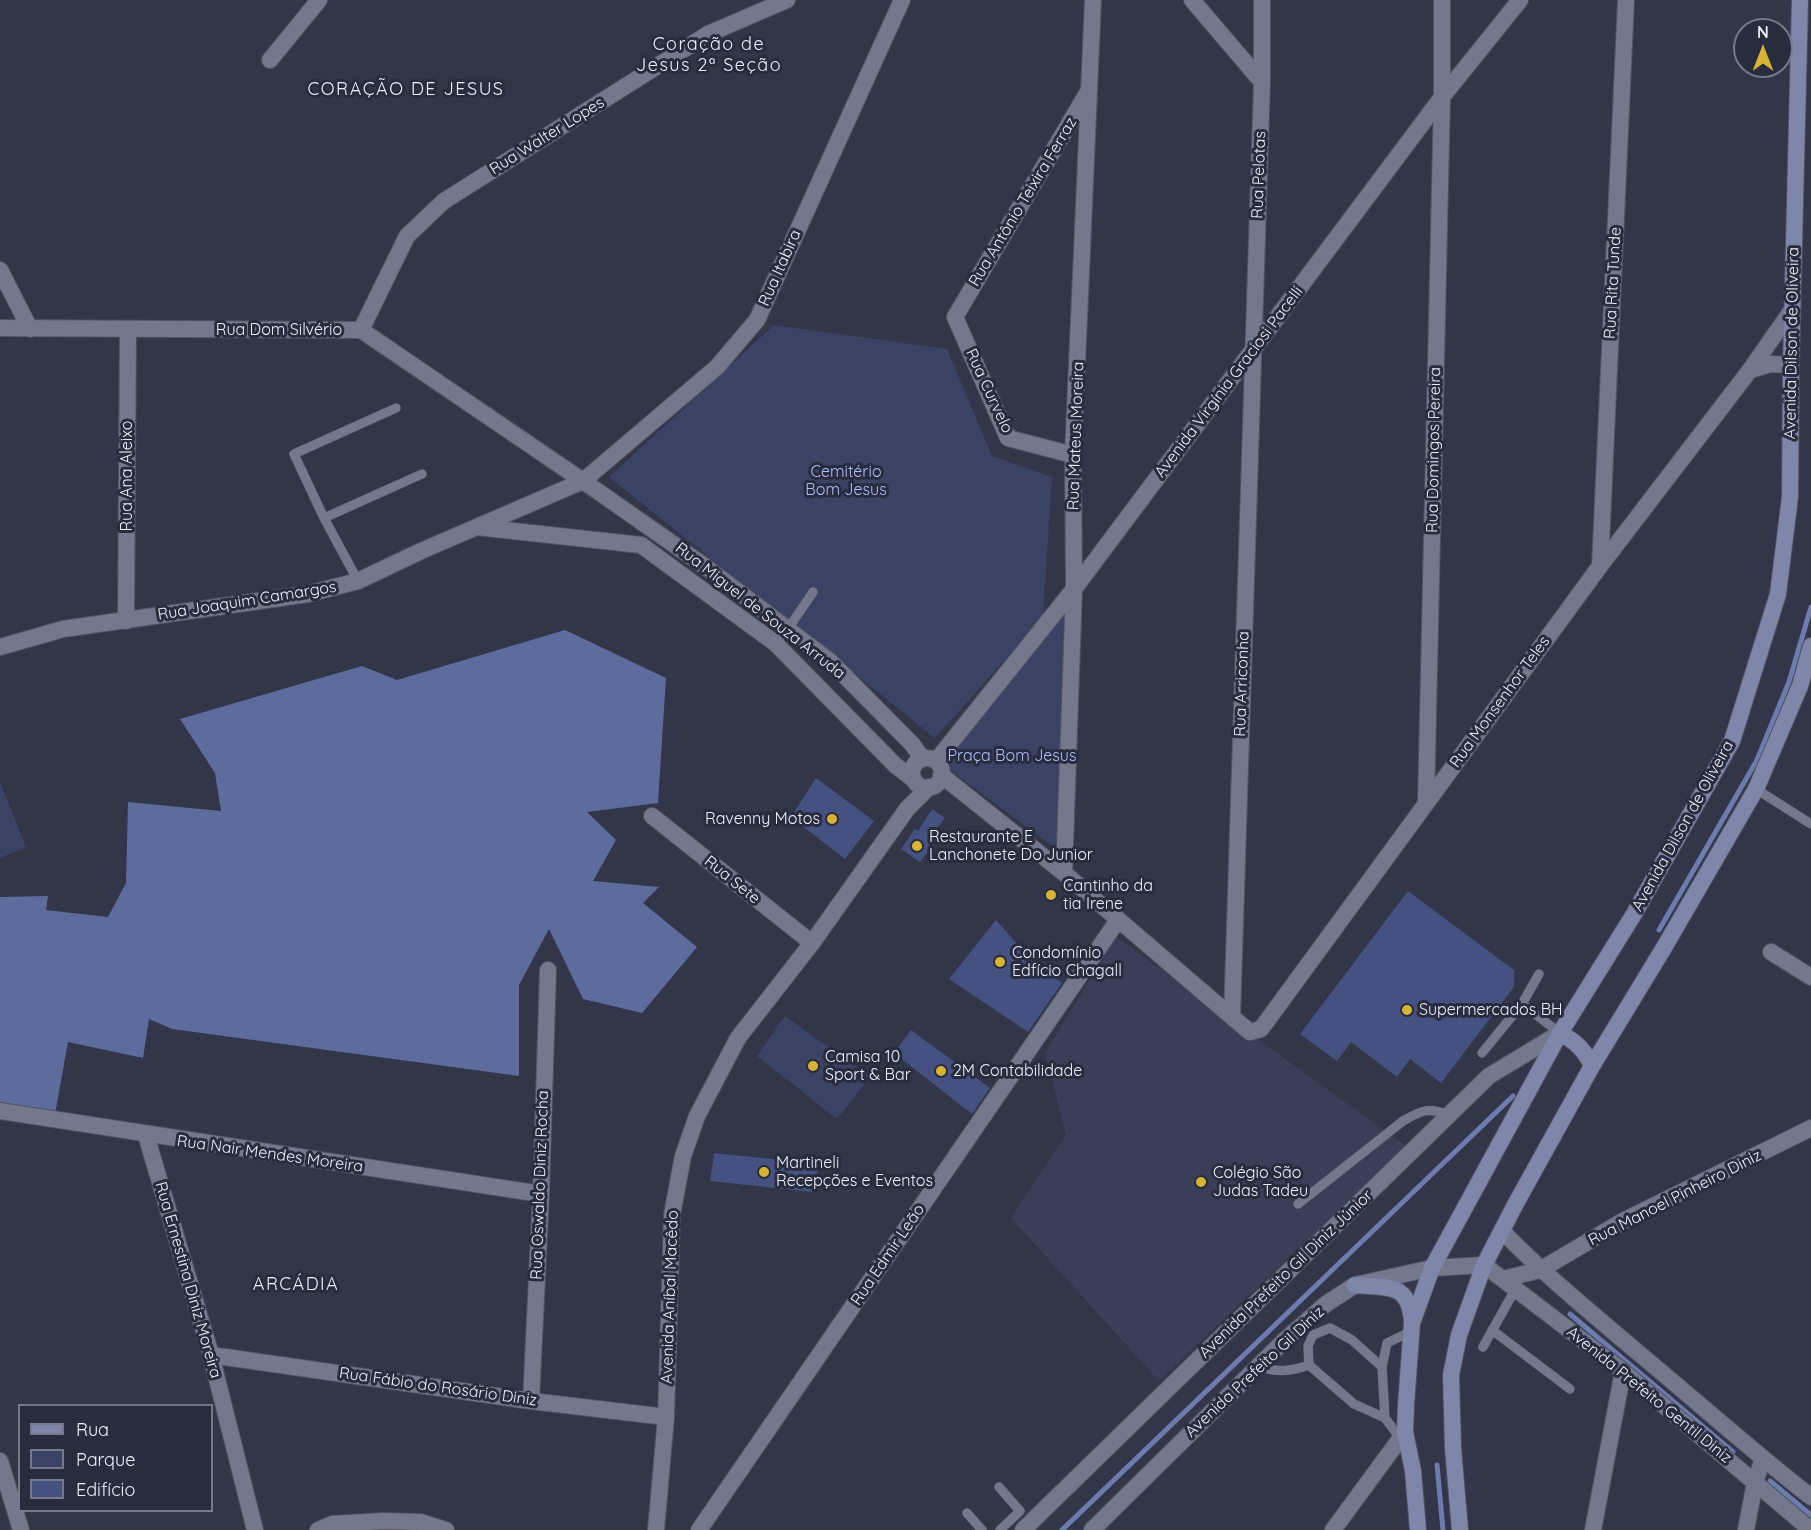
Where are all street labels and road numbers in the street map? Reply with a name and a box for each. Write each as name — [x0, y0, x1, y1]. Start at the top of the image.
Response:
street label: Rua Walter Lopes — [486, 93, 608, 179]
street label: Rua Antônio Teixira Ferraz — [965, 114, 1081, 290]
street label: Rua Pelotas — [1248, 131, 1270, 219]
street label: Rua Rita Tunde — [1600, 226, 1626, 340]
street label: Rua Itabira — [755, 227, 805, 309]
street label: Avenida Dilson de Oliveira — [1781, 247, 1803, 439]
street label: Avenida Virgínia Graciosi Pacelli — [1151, 283, 1307, 481]
street label: Rua Dom Silvério — [216, 320, 342, 340]
street label: Rua Curvelo — [961, 346, 1017, 436]
street label: Rua Mateus Moreira — [1064, 361, 1088, 511]
street label: Rua Domingos Pereira — [1423, 367, 1445, 533]
street label: Rua Ana Aleixo — [117, 421, 137, 531]
street label: Rua Miguel de Souza Arruda — [671, 539, 849, 683]
street label: Rua Joaquim Camargos — [156, 577, 338, 625]
street label: Rua Arriconha — [1231, 631, 1253, 737]
street label: Rua Monsenhor Teles — [1446, 633, 1554, 771]
street label: Avenida Dilson de Oliveira — [1628, 737, 1738, 915]
street label: Rua Sete — [700, 852, 764, 908]
street label: Rua Oswaldo Diniz Rocha — [527, 1090, 553, 1280]
street label: Rua Nair Mendes Moreira — [176, 1131, 364, 1177]
street label: Rua Manoel Pinheiro Diniz — [1585, 1146, 1765, 1250]
street label: Rua Ernestina Diniz Moreira — [151, 1180, 225, 1380]
street label: Avenida Prefeito Gil Diniz Júnior — [1195, 1186, 1377, 1362]
street label: Rua Edmir Leão — [847, 1201, 929, 1309]
street label: Avenida Aníbal Macêdo — [657, 1210, 683, 1384]
street label: Avenida Prefeito Gil Diniz — [1182, 1303, 1328, 1441]
street label: Avenida Prefeito Gentil Diniz — [1563, 1322, 1735, 1468]
street label: Rua Fábio do Rosário Diniz — [338, 1364, 538, 1410]

